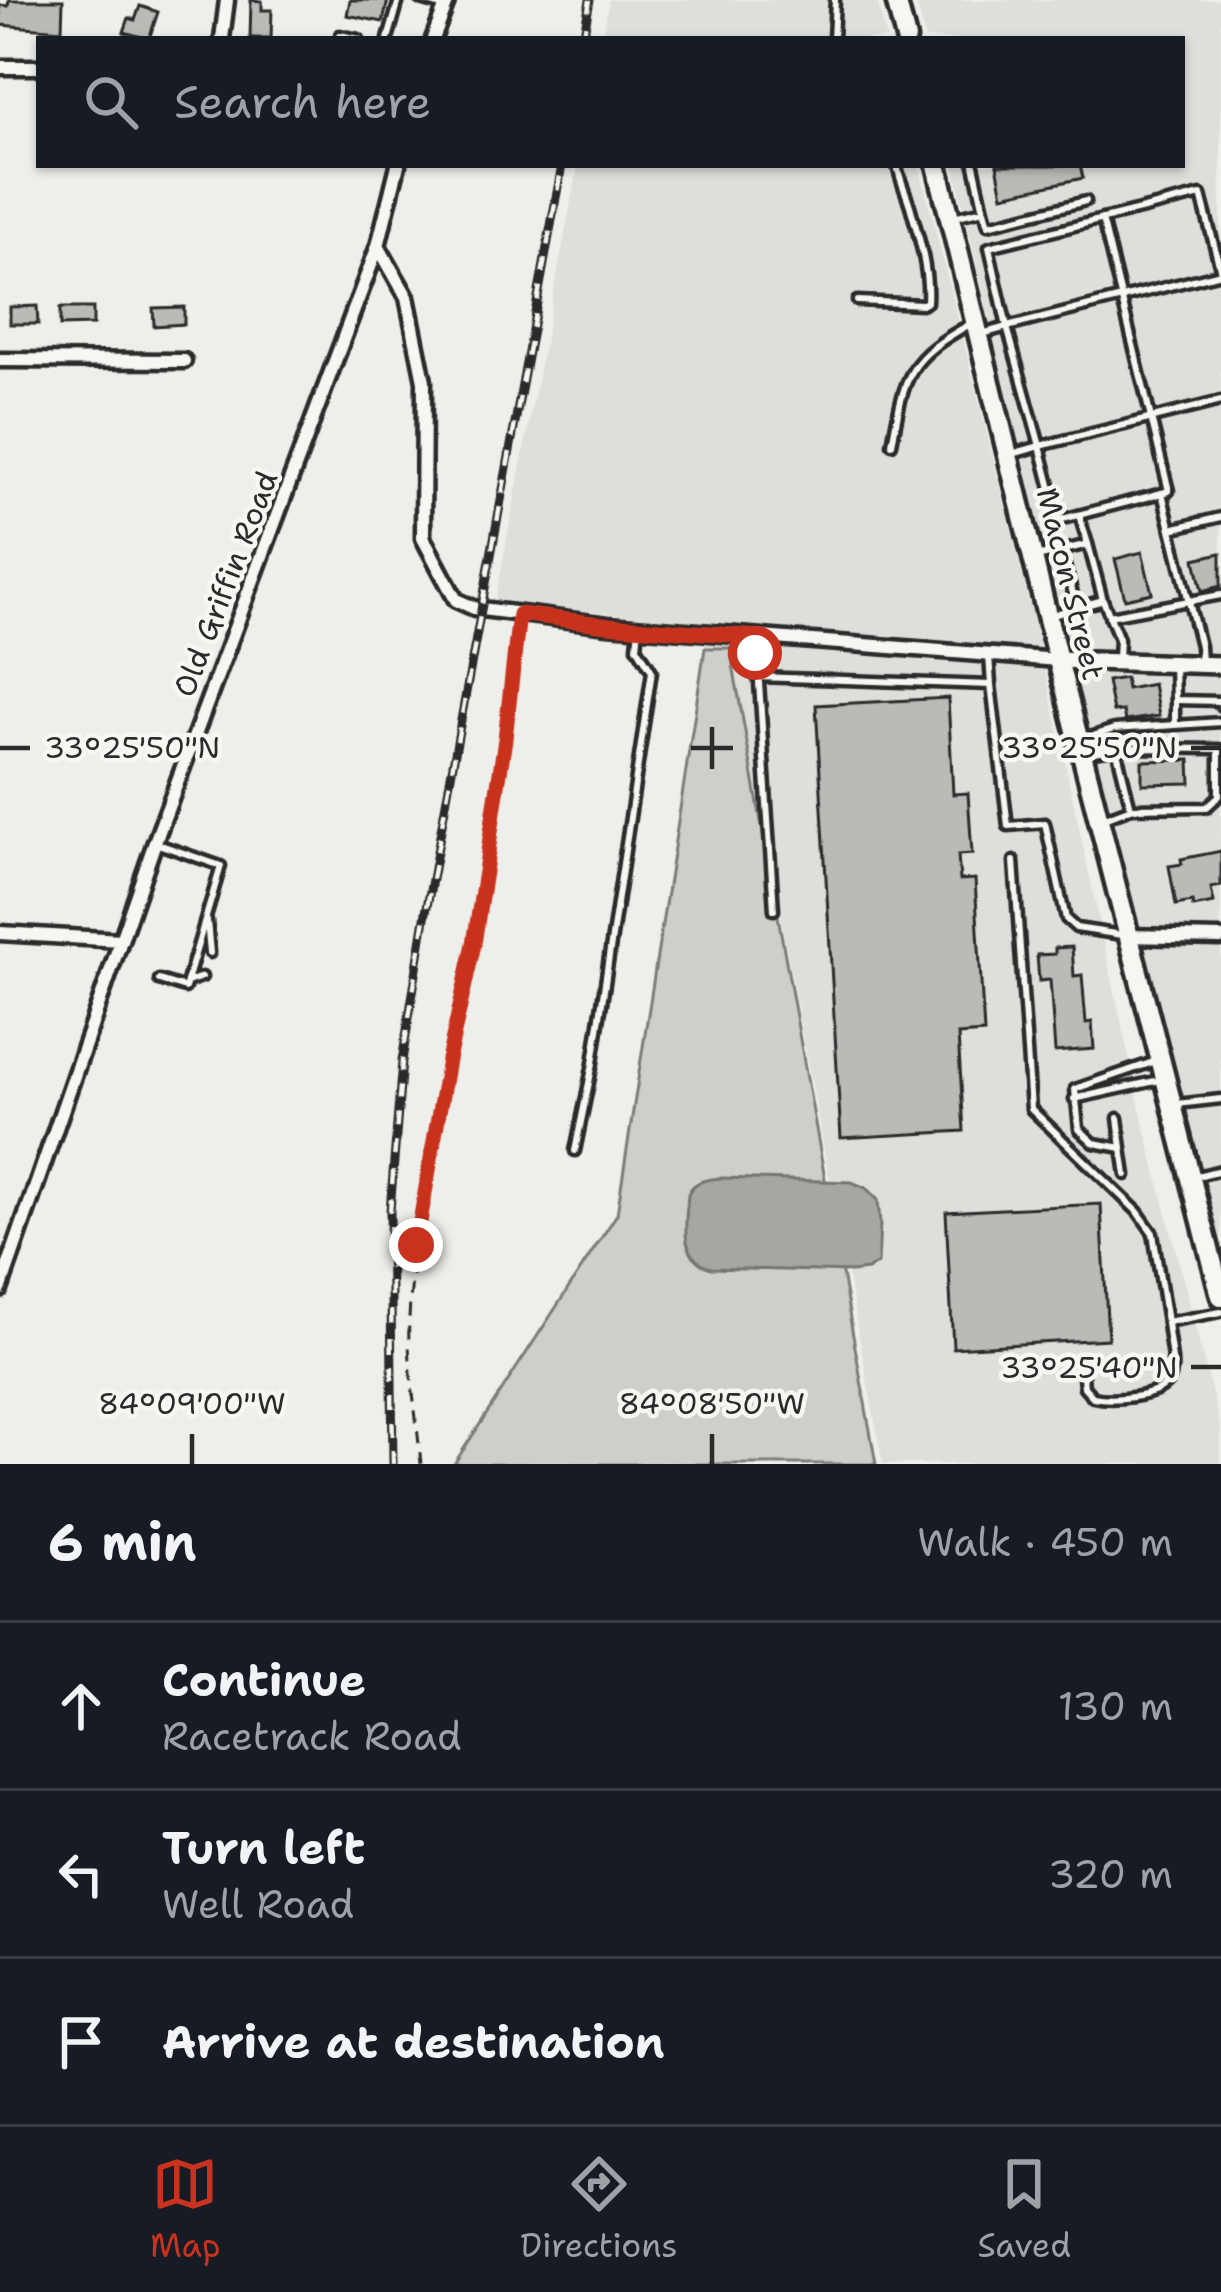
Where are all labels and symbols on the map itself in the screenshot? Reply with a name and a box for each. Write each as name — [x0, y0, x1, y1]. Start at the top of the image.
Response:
street label: Old Griffin Road — [164, 465, 287, 703]
street label: Macon Street — [1027, 484, 1114, 684]
route start — [728, 626, 782, 680]
text: 33°25'50"N — [44, 727, 220, 768]
text: 33°25'50"N — [1001, 727, 1177, 768]
route end — [389, 1218, 443, 1272]
text: 33°25'40"N — [1000, 1347, 1178, 1388]
text: 84°09'00"W — [98, 1383, 286, 1424]
text: 84°08'50"W — [619, 1383, 805, 1424]

